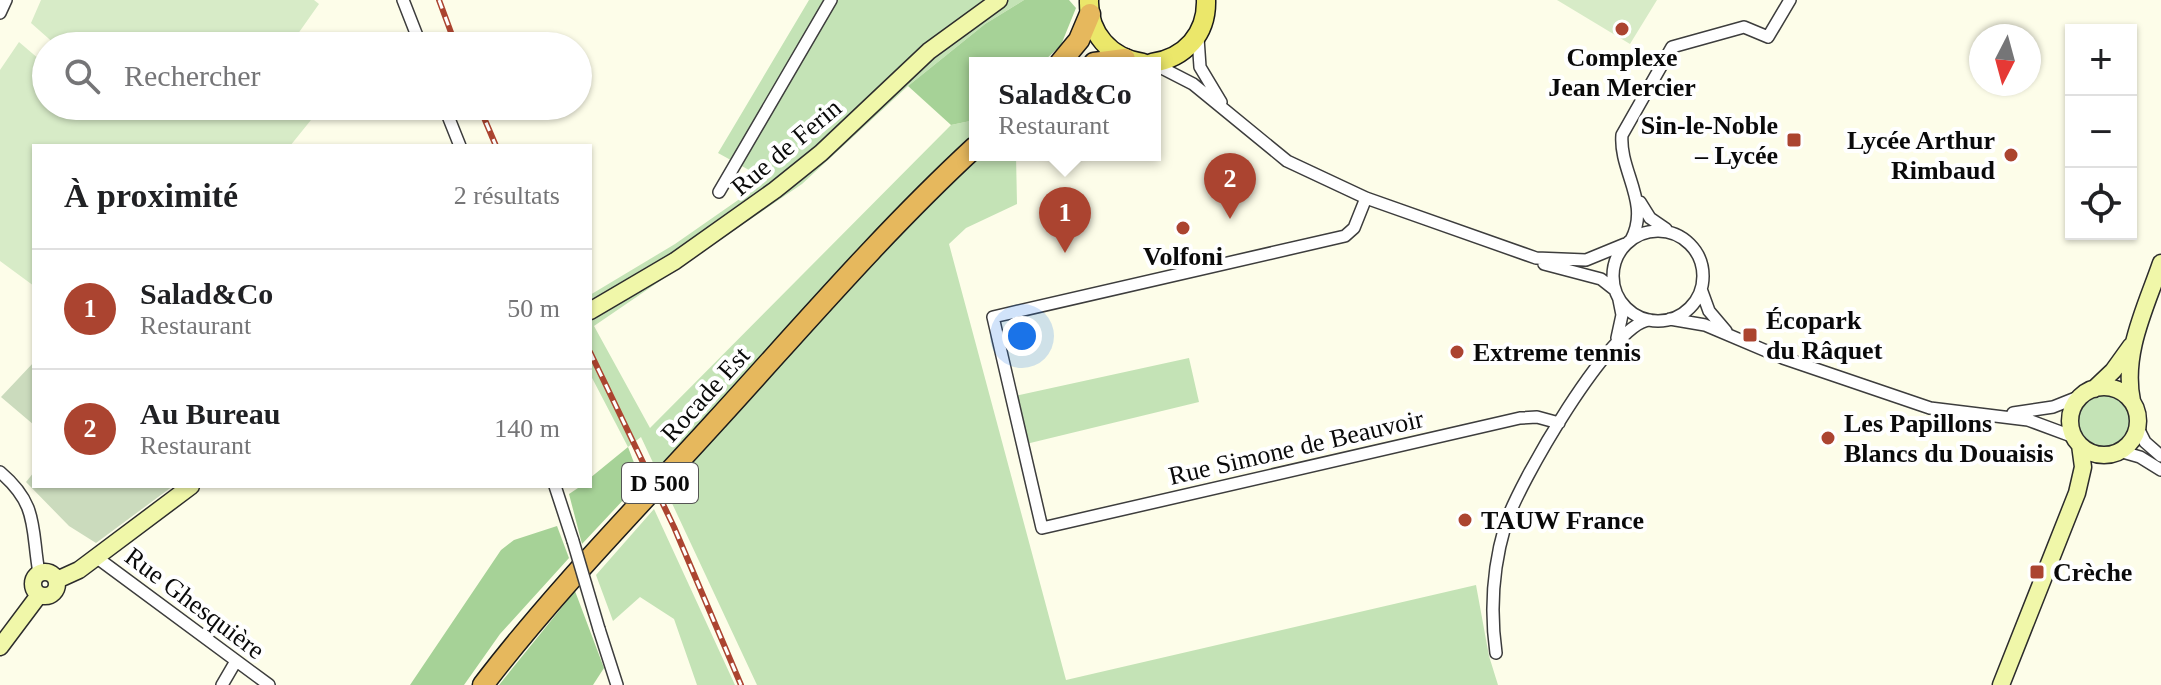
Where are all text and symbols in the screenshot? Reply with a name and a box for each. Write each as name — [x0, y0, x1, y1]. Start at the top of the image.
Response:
marker: Complexe Jean Mercier — [1613, 20, 1631, 38]
north arrow — [1969, 24, 2041, 96]
map controls — [2065, 24, 2137, 240]
button: + — [2065, 24, 2137, 96]
search box — [32, 32, 592, 120]
place label: Complexe Jean Mercier — [1548, 43, 1696, 102]
icon: search — [60, 54, 104, 98]
popup — [969, 57, 1161, 161]
text: Rechercher — [124, 59, 261, 92]
text: Salad&Co — [998, 77, 1132, 110]
street label: Rue de Ferin — [726, 93, 847, 202]
button: − — [2065, 96, 2137, 168]
text: Restaurant — [998, 111, 1110, 140]
place label: Sin-le-Noble – Lycée — [1641, 111, 1778, 170]
place label: Lycée Arthur Rimbaud — [1847, 126, 1996, 185]
marker: Sin-le-Noble – Lycée — [1785, 131, 1803, 149]
marker: Lycée Arthur Rimbaud — [2002, 146, 2020, 164]
pin: 2 — [1204, 153, 1256, 219]
button: locate — [2065, 168, 2137, 240]
text: À proximité — [64, 177, 238, 214]
text: 2 résultats — [454, 181, 560, 210]
pin: 1 — [1039, 187, 1091, 253]
marker: Volfoni — [1174, 219, 1192, 237]
place label: Volfoni — [1143, 242, 1223, 271]
text: Salad&Co — [140, 277, 273, 310]
text: 1 — [84, 294, 97, 323]
text: 50 m — [507, 294, 560, 323]
place label: Écopark du Râquet — [1766, 306, 1883, 365]
text: Restaurant — [140, 311, 251, 340]
your location — [1002, 316, 1042, 356]
marker: Écopark du Râquet — [1741, 326, 1759, 344]
place label: Extreme tennis — [1473, 338, 1641, 367]
street label: Rocade Est — [655, 340, 756, 448]
marker: Extreme tennis — [1448, 343, 1466, 361]
text: Au Bureau — [140, 397, 280, 430]
street label: Rue Simone de Beauvoir — [1166, 404, 1427, 491]
place label: Les Papillons Blancs du Douaisis — [1844, 409, 2054, 468]
text: 2 — [84, 414, 97, 443]
text: 140 m — [494, 414, 560, 443]
marker: Les Papillons Blancs du Douaisis — [1819, 429, 1837, 447]
text: Restaurant — [140, 431, 251, 460]
road number: D 500 — [622, 463, 698, 503]
place label: TAUW France — [1481, 506, 1644, 535]
marker: TAUW France — [1456, 511, 1474, 529]
street label: Rue Ghesquière — [119, 542, 270, 665]
place label: Crèche — [2053, 558, 2132, 587]
marker: Crèche — [2028, 563, 2046, 581]

